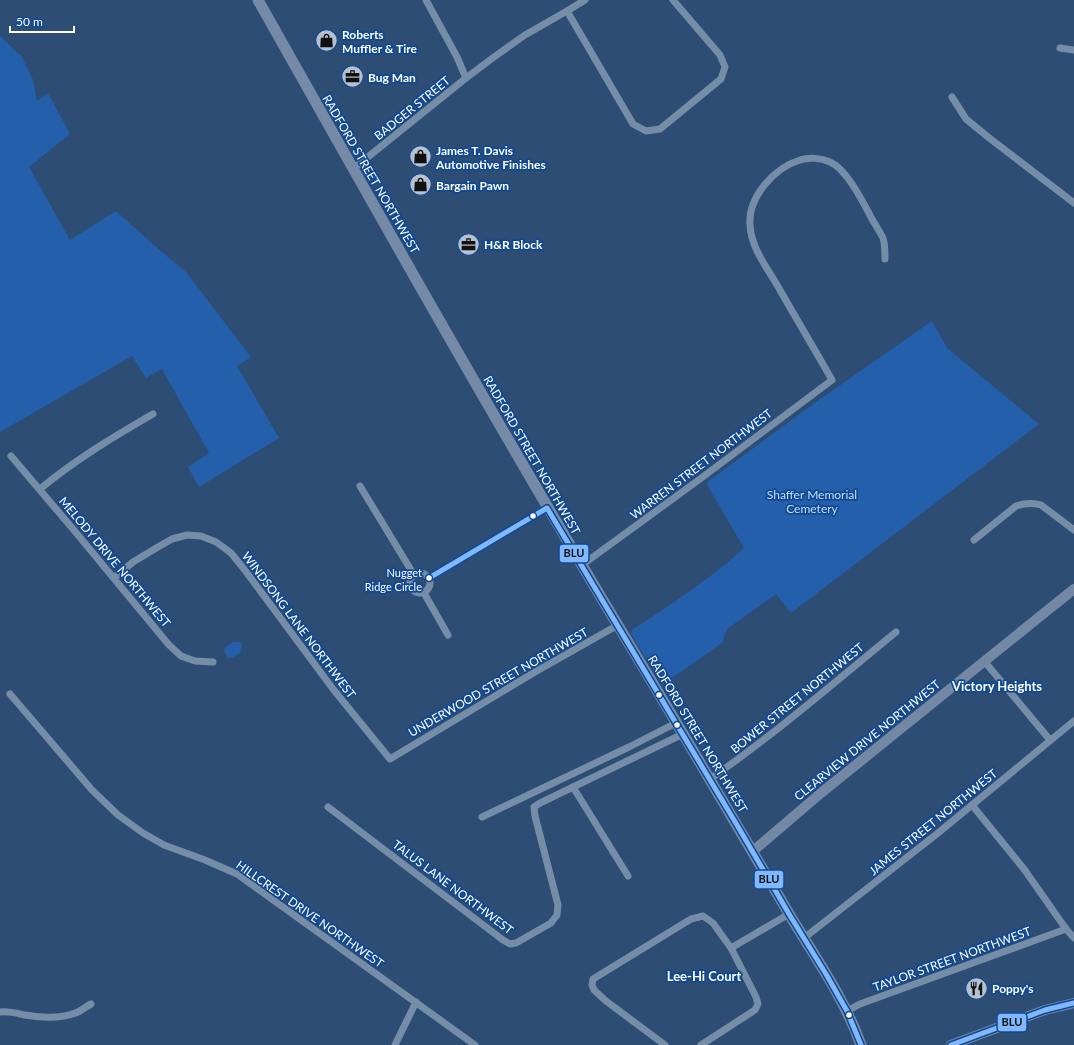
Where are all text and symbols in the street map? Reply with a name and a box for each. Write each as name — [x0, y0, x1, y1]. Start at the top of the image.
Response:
scale bar — [10, 8, 74, 34]
text: 50 m — [16, 14, 43, 29]
place label: Roberts Muffler & Tire — [342, 27, 417, 56]
shop icon: Roberts Muffler & Tire — [314, 28, 340, 54]
office icon: Bug Man — [340, 64, 366, 90]
place label: Bug Man — [368, 70, 416, 85]
street label: BADGER STREET — [371, 73, 453, 143]
street label: RADFORD STREET NORTHWEST — [319, 92, 423, 256]
place label: James T. Davis Automotive Finishes — [435, 143, 546, 172]
shop icon: James T. Davis Automotive Finishes — [407, 144, 433, 170]
shop icon: Bargain Pawn — [408, 172, 434, 198]
place label: Bargain Pawn — [436, 178, 509, 193]
office icon: H&R Block — [456, 231, 482, 257]
place label: H&R Block — [484, 237, 543, 252]
street label: RADFORD STREET NORTHWEST — [480, 373, 584, 537]
street label: WARREN STREET NORTHWEST — [627, 406, 775, 522]
park label: Shaffer Memorial Cemetery — [767, 487, 857, 516]
street label: MELODY DRIVE NORTHWEST — [56, 494, 174, 630]
unlabelled marker — [528, 511, 538, 521]
line badge: BLU — [559, 544, 589, 563]
text: BLU — [564, 546, 584, 559]
street label: WINDSONG LANE NORTHWEST — [239, 549, 359, 701]
place label: Nugget Ridge Circle — [365, 566, 422, 593]
marker: Nugget Ridge Circle — [424, 573, 434, 583]
street label: UNDERWOOD STREET NORTHWEST — [405, 624, 591, 740]
street label: BOWER STREET NORTHWEST — [727, 640, 867, 756]
street label: RADFORD STREET NORTHWEST — [645, 653, 751, 815]
street label: CLEARVIEW DRIVE NORTHWEST — [791, 676, 943, 804]
district label: Victory Heights — [951, 678, 1042, 694]
unlabelled marker — [654, 690, 664, 700]
unlabelled marker — [672, 720, 682, 730]
street label: JAMES STREET NORTHWEST — [866, 766, 1000, 878]
street label: TALUS LANE NORTHWEST — [390, 837, 516, 937]
street label: HILLCREST DRIVE NORTHWEST — [233, 857, 387, 971]
line badge: BLU — [754, 870, 784, 889]
text: BLU — [759, 872, 779, 885]
street label: TAYLOR STREET NORTHWEST — [871, 923, 1033, 995]
district label: Lee-Hi Court — [667, 968, 741, 984]
restaurant icon: Poppy's — [964, 975, 990, 1001]
place label: Poppy's — [992, 981, 1034, 996]
unlabelled marker — [844, 1010, 854, 1020]
line badge: BLU — [997, 1013, 1027, 1032]
text: BLU — [1002, 1015, 1022, 1028]

